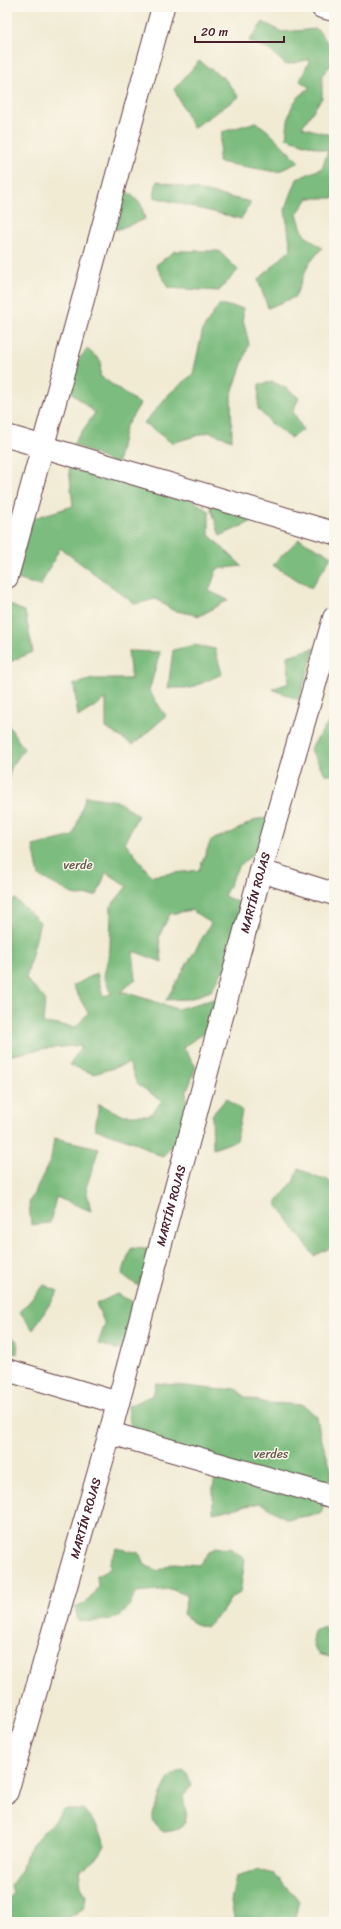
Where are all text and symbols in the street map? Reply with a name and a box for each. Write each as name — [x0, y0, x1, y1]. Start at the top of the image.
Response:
scale bar — [195, 18, 284, 44]
text: 20 m — [201, 21, 228, 43]
street label: MARTÍN ROJAS — [234, 849, 277, 936]
park label: verde — [63, 854, 93, 876]
street label: MARTÍN ROJAS — [150, 1162, 193, 1249]
park label: verdes — [254, 1443, 289, 1465]
street label: MARTÍN ROJAS — [64, 1475, 108, 1561]

